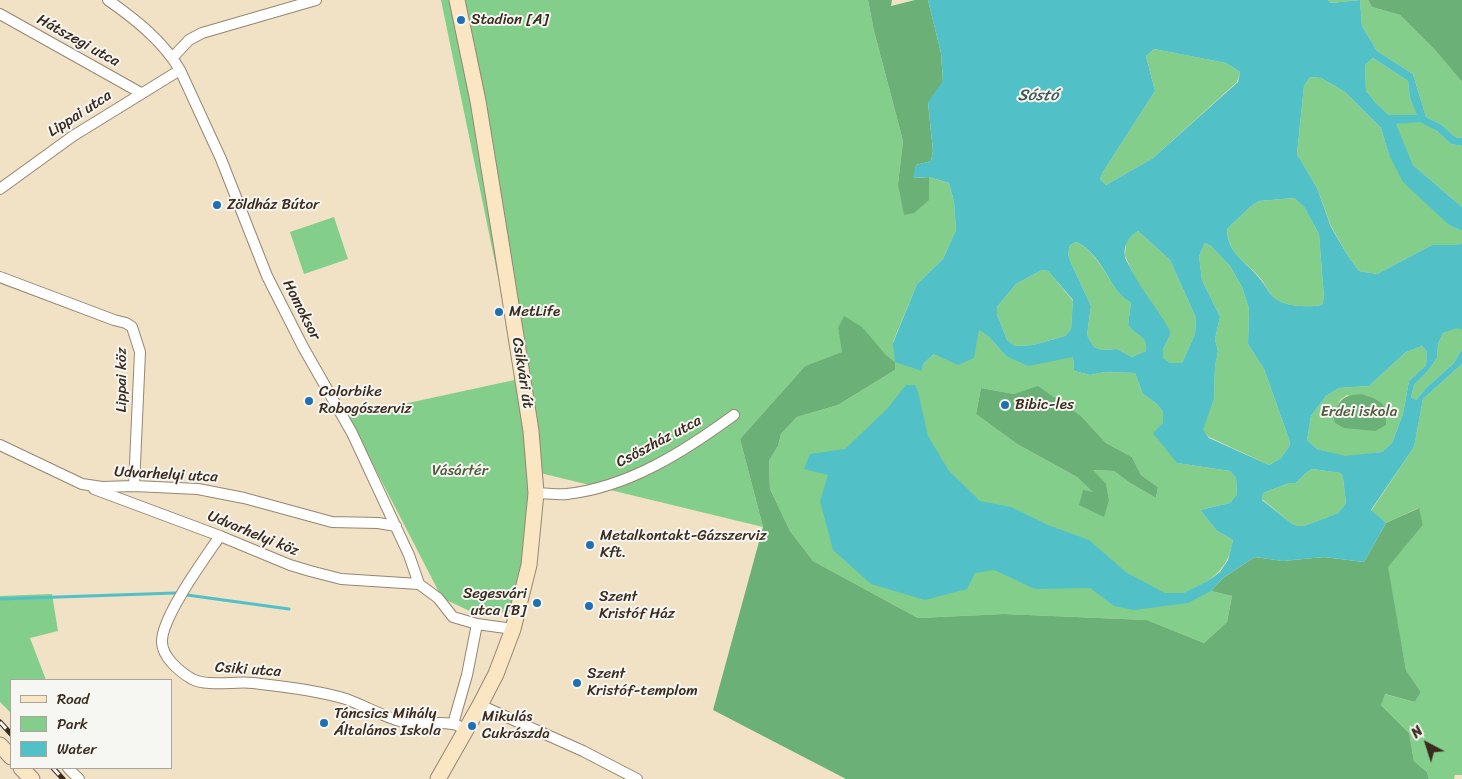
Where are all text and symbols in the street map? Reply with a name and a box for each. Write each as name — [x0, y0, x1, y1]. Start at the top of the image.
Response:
street label: Hátszegi utca — [34, 11, 122, 71]
place label: Stadion [A] — [471, 11, 549, 29]
marker: Stadion [A] — [455, 14, 467, 26]
water label: Sóstó — [1018, 86, 1058, 106]
street label: Lippai utca — [45, 87, 115, 141]
place label: Zöldház Bútor — [227, 196, 319, 214]
marker: Zöldház Bútor — [211, 199, 223, 211]
street label: Homoksor — [278, 277, 324, 343]
place label: MetLife — [509, 303, 560, 321]
marker: MetLife — [493, 306, 505, 318]
street label: Csikvári út — [508, 336, 536, 410]
street label: Lippai köz — [113, 347, 131, 413]
place label: Colorbike Robogószerviz — [319, 383, 412, 418]
marker: Colorbike Robogószerviz — [303, 395, 315, 407]
place label: Bibic-les — [1015, 396, 1074, 414]
marker: Bibic-les — [999, 399, 1011, 411]
park label: Erdei iskola — [1321, 403, 1397, 421]
street label: Csőszház utca — [613, 412, 705, 472]
park label: Vásártér — [432, 462, 488, 480]
street label: Udvarhelyi utca — [114, 463, 218, 487]
street label: Udvarhelyi köz — [205, 508, 301, 560]
place label: Metalkontakt-Gázszerviz Kft. — [600, 527, 767, 562]
marker: Metalkontakt-Gázszerviz Kft. — [584, 539, 596, 551]
place label: Segesvári utca [B] — [463, 585, 527, 620]
place label: Szent Kristóf Ház — [599, 588, 675, 623]
marker: Segesvári utca [B] — [531, 597, 543, 609]
marker: Szent Kristóf Ház — [583, 600, 595, 612]
street label: Csiki utca — [214, 659, 282, 681]
place label: Szent Kristóf-templom — [587, 665, 698, 700]
marker: Szent Kristóf-templom — [571, 677, 583, 689]
legend — [10, 679, 172, 769]
text: Road — [57, 686, 89, 712]
place label: Táncsics Mihály Általános Iskola — [334, 705, 441, 740]
place label: Mikulás Cukrászda — [482, 708, 550, 743]
text: Park — [57, 711, 88, 737]
marker: Táncsics Mihály Általános Iskola — [318, 717, 330, 729]
north arrow — [1402, 719, 1452, 769]
text: N — [1405, 719, 1429, 745]
marker: Mikulás Cukrászda — [466, 720, 478, 732]
text: Water — [57, 736, 97, 762]

